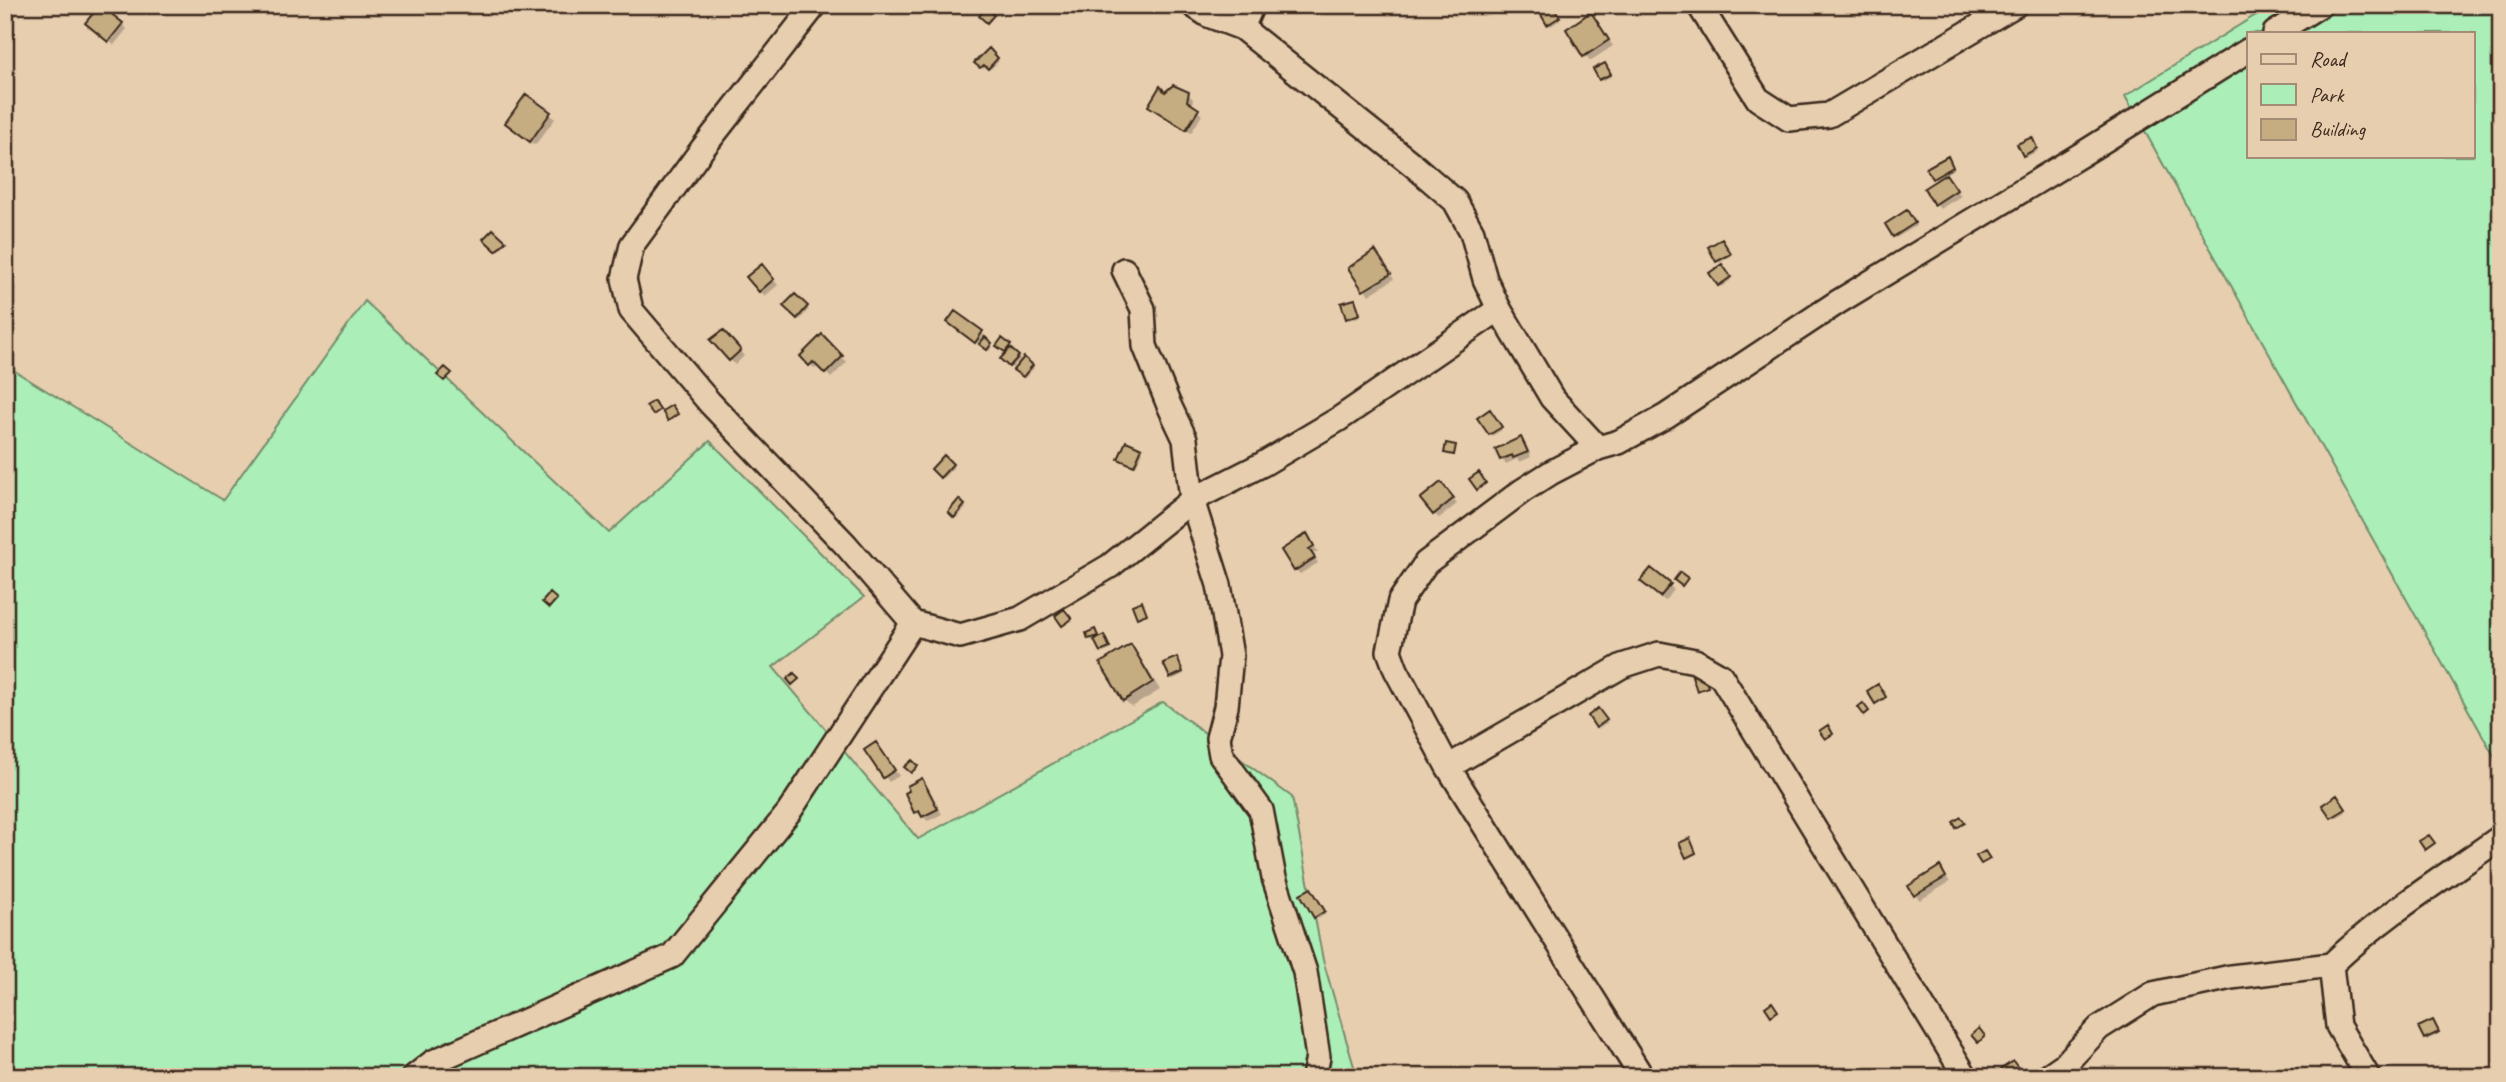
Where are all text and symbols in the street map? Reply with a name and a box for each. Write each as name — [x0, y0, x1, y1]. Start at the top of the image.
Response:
legend — [2247, 32, 2474, 158]
text: Road — [2310, 46, 2349, 72]
text: Park — [2310, 82, 2345, 108]
text: Building — [2310, 116, 2367, 142]

